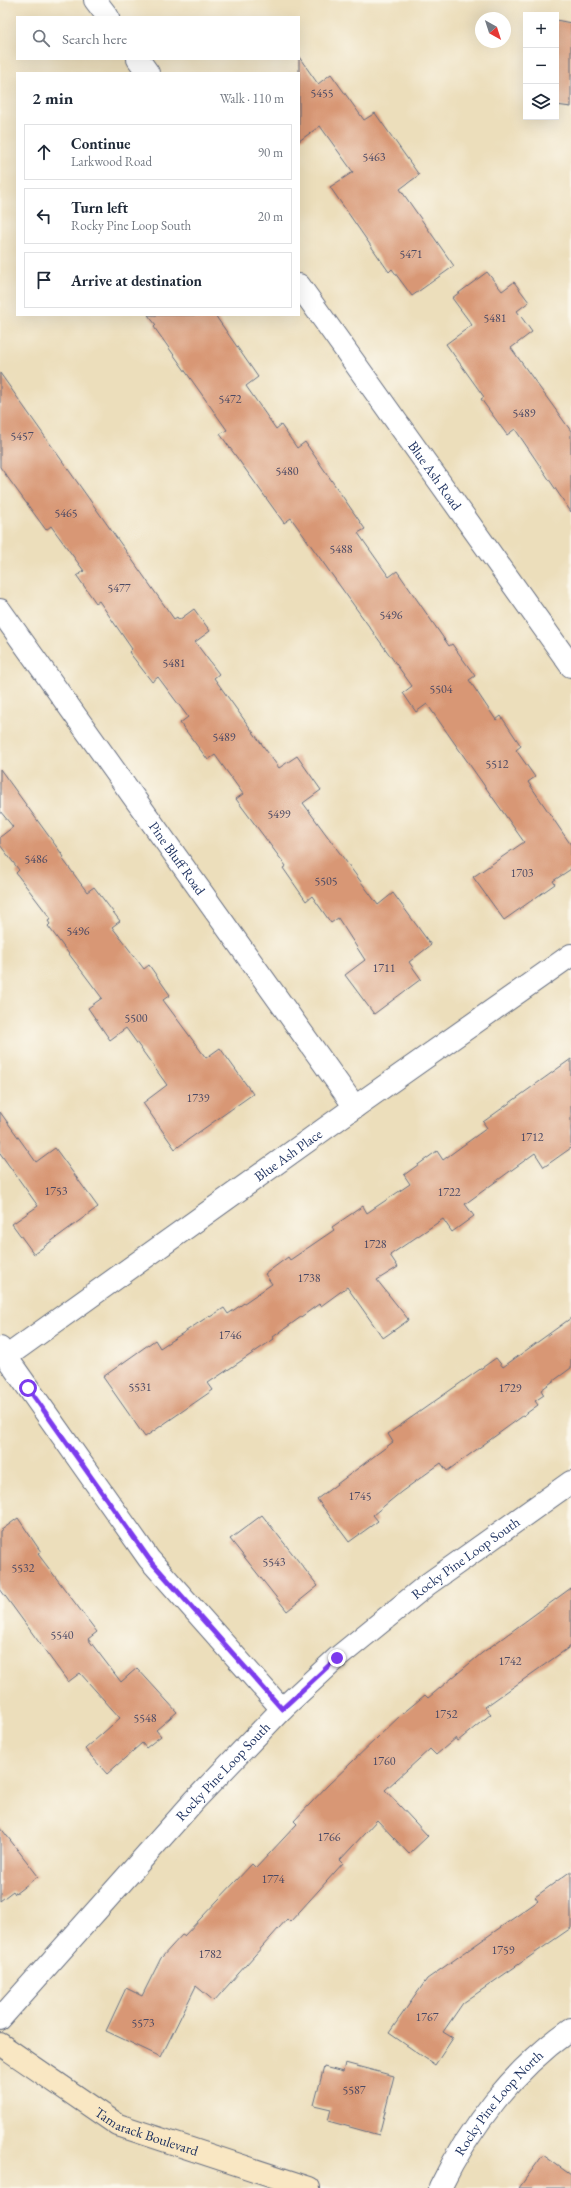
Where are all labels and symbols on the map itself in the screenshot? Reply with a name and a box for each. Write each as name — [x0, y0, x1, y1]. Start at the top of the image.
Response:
north arrow — [475, 12, 511, 48]
house number: 5455 — [310, 85, 334, 101]
house number: 5463 — [362, 149, 386, 165]
house number: 5471 — [399, 246, 423, 262]
house number: 5481 — [483, 310, 507, 326]
house number: 5472 — [218, 391, 242, 407]
house number: 5489 — [512, 405, 536, 421]
house number: 5457 — [10, 428, 34, 444]
street label: Blue Ash Road — [404, 437, 466, 514]
house number: 5480 — [275, 463, 299, 479]
house number: 5465 — [54, 505, 78, 521]
house number: 5488 — [329, 541, 353, 557]
house number: 5477 — [107, 580, 131, 596]
house number: 5496 — [379, 607, 403, 623]
house number: 5481 — [162, 655, 186, 671]
house number: 5504 — [429, 681, 453, 697]
house number: 5489 — [212, 729, 236, 745]
house number: 5512 — [485, 756, 509, 772]
house number: 5499 — [267, 806, 291, 822]
street label: Pine Bluff Road — [145, 818, 210, 899]
house number: 5486 — [24, 851, 48, 867]
house number: 1703 — [510, 865, 534, 881]
house number: 5505 — [314, 873, 338, 889]
house number: 5496 — [66, 923, 90, 939]
house number: 1711 — [372, 960, 396, 976]
house number: 5500 — [124, 1010, 148, 1026]
house number: 1739 — [186, 1090, 210, 1106]
street label: Blue Ash Place — [251, 1124, 326, 1185]
house number: 1712 — [520, 1129, 544, 1145]
house number: 1753 — [44, 1183, 68, 1199]
house number: 1722 — [437, 1184, 461, 1200]
house number: 1728 — [363, 1236, 387, 1252]
house number: 1738 — [297, 1270, 321, 1286]
house number: 1746 — [218, 1327, 242, 1343]
route start — [19, 1379, 37, 1397]
house number: 5531 — [128, 1379, 152, 1395]
house number: 1729 — [498, 1380, 522, 1396]
house number: 1745 — [348, 1488, 372, 1504]
street label: Rocky Pine Loop South — [407, 1513, 523, 1603]
house number: 5543 — [262, 1554, 286, 1570]
house number: 5532 — [11, 1560, 35, 1576]
house number: 5540 — [50, 1627, 74, 1643]
route end — [328, 1649, 346, 1667]
house number: 1742 — [498, 1653, 522, 1669]
house number: 1752 — [434, 1706, 458, 1722]
house number: 5548 — [133, 1710, 157, 1726]
street label: Rocky Pine Loop South — [172, 1718, 274, 1825]
house number: 1760 — [372, 1753, 396, 1769]
house number: 1766 — [317, 1829, 341, 1845]
house number: 1774 — [261, 1871, 285, 1887]
house number: 1759 — [491, 1942, 515, 1958]
house number: 1782 — [198, 1946, 222, 1962]
house number: 1767 — [415, 2009, 439, 2025]
house number: 5573 — [131, 2015, 155, 2031]
street label: Rocky Pine Loop North — [450, 2046, 547, 2159]
house number: 5587 — [342, 2082, 366, 2098]
street label: Tamarack Boulevard — [91, 2103, 201, 2160]

